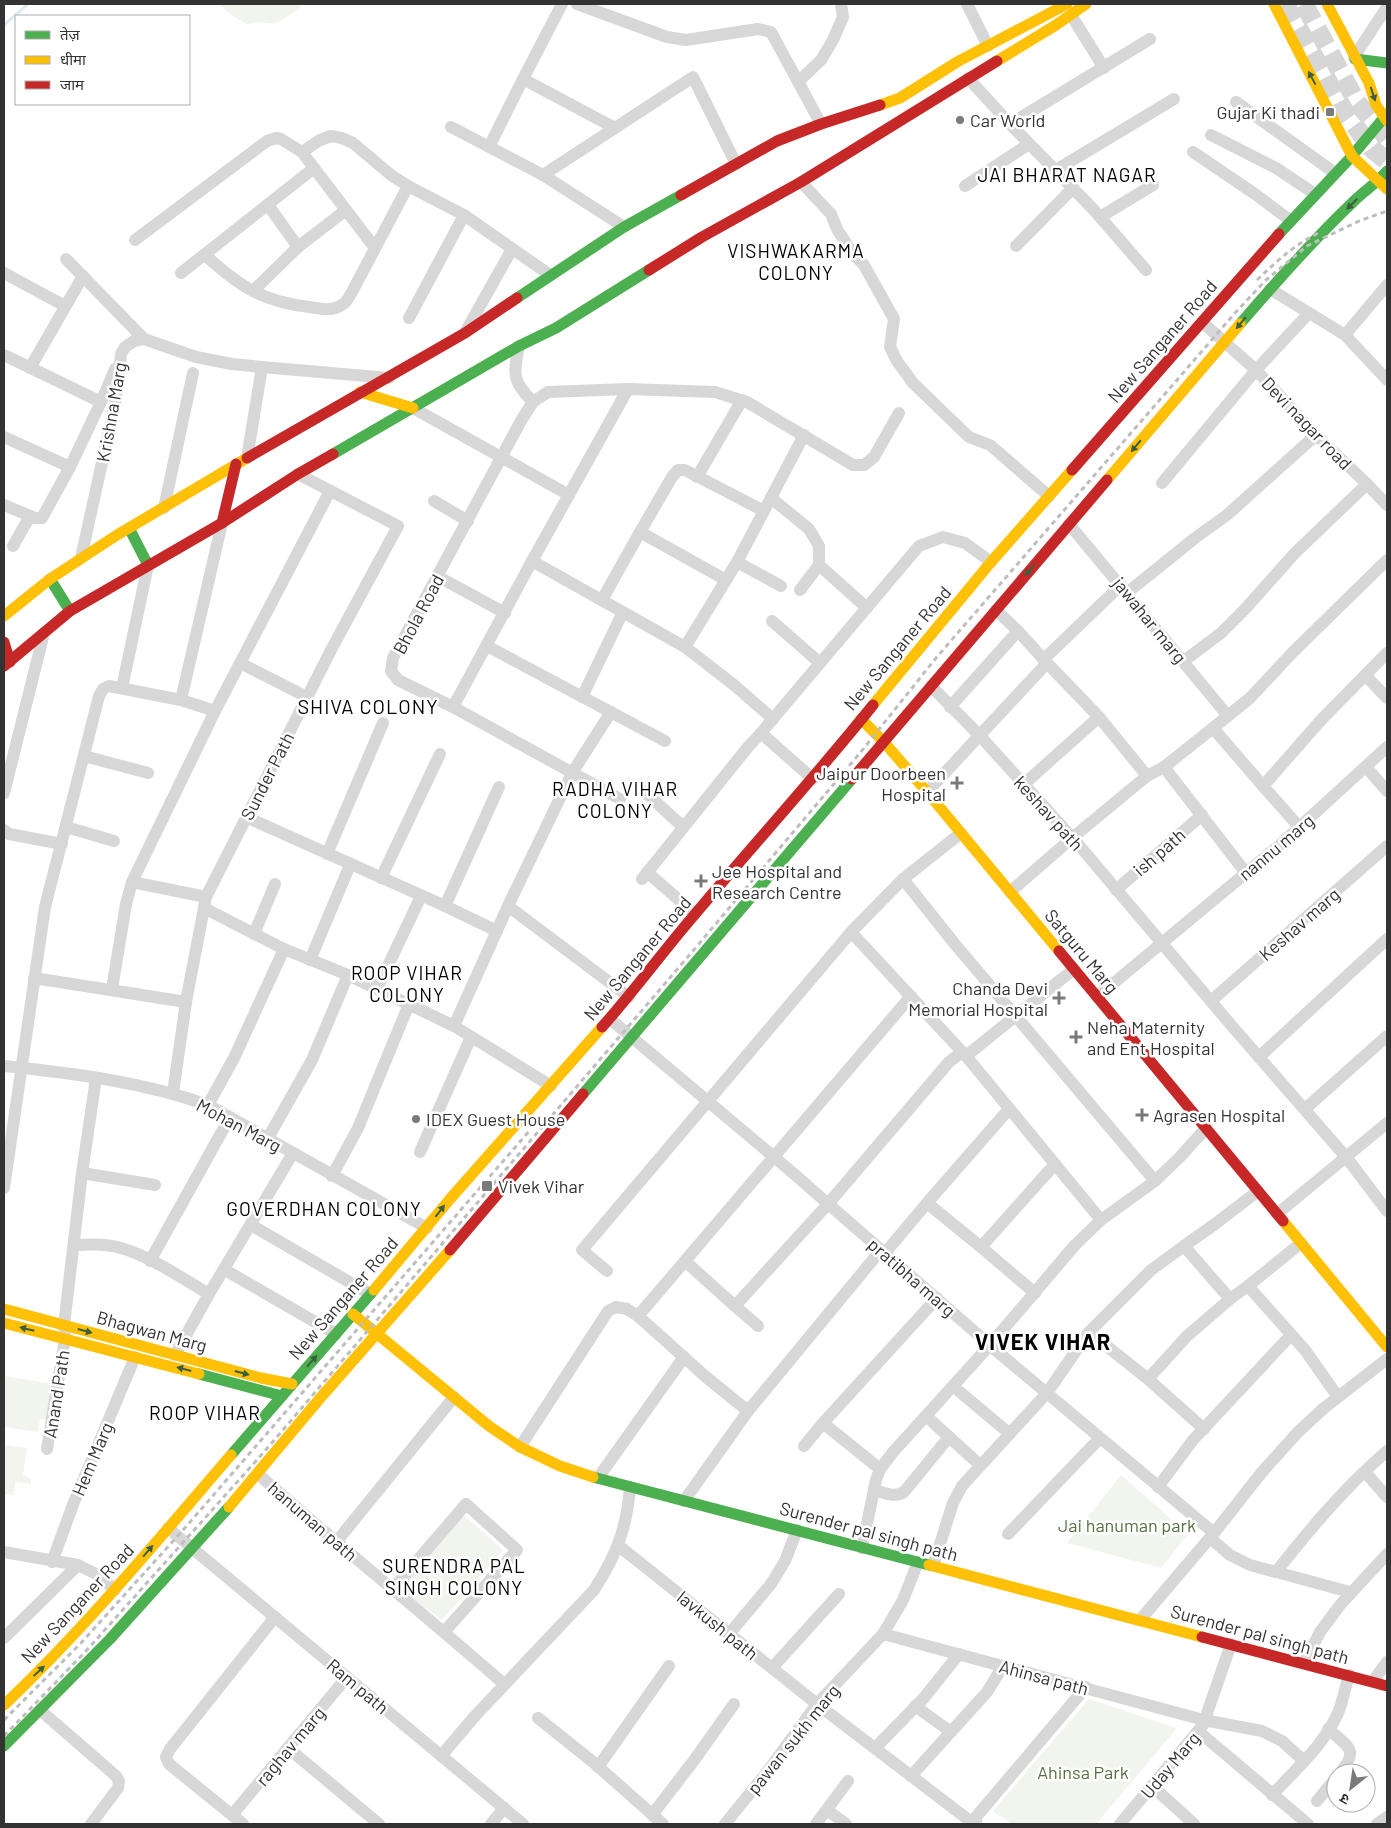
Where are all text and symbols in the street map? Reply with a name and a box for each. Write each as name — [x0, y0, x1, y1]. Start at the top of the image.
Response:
legend — [15, 15, 190, 105]
text: तेज़ — [60, 25, 81, 43]
text: धीमा — [60, 50, 87, 68]
one-way arrow — [1308, 71, 1316, 85]
text: जाम — [60, 75, 85, 93]
one-way arrow — [1369, 87, 1377, 102]
place label: Gujar Ki thadi — [1217, 101, 1320, 123]
marker: Gujar Ki thadi — [1324, 106, 1336, 118]
place label: Car World — [970, 109, 1045, 131]
marker: Car World — [954, 114, 966, 126]
district label: JAI BHARAT NAGAR — [977, 163, 1157, 186]
one-way arrow — [1346, 198, 1358, 210]
district label: VISHWAKARMA COLONY — [727, 239, 865, 284]
street label: New Sanganer Road — [1103, 275, 1221, 407]
one-way arrow — [1235, 316, 1247, 328]
street label: Krishna Marg — [91, 360, 131, 464]
street label: Devi nagar road — [1257, 372, 1357, 474]
one-way arrow — [1130, 440, 1141, 453]
one-way arrow — [1025, 563, 1036, 576]
street label: Bhola Road — [388, 570, 448, 658]
street label: jawahar marg — [1108, 572, 1191, 668]
street label: New Sanganer Road — [839, 581, 955, 715]
district label: SHIVA COLONY — [297, 694, 439, 718]
street label: Sunder Path — [236, 729, 298, 823]
place label: Jaipur Doorbeen Hospital — [816, 762, 946, 805]
street label: keshav path — [1010, 771, 1088, 855]
marker: Jaipur Doorbeen Hospital — [950, 776, 964, 790]
district label: RADHA VIHAR COLONY — [552, 777, 678, 822]
street label: nannu marg — [1234, 809, 1318, 885]
street label: ish path — [1128, 823, 1190, 881]
place label: Jee Hospital and Research Centre — [712, 860, 842, 903]
marker: Jee Hospital and Research Centre — [694, 874, 708, 888]
street label: Keshav marg — [1254, 883, 1344, 965]
street label: New Sanganer Road — [579, 891, 695, 1025]
street label: Satguru Marg — [1040, 904, 1124, 998]
district label: ROOP VIHAR COLONY — [351, 961, 463, 1006]
place label: Chanda Devi Memorial Hospital — [908, 977, 1048, 1020]
marker: Chanda Devi Memorial Hospital — [1052, 991, 1066, 1005]
place label: Neha Maternity and Ent Hospital — [1087, 1016, 1215, 1059]
marker: Neha Maternity and Ent Hospital — [1069, 1030, 1083, 1044]
street label: Mohan Marg — [193, 1093, 285, 1157]
place label: Agrasen Hospital — [1153, 1104, 1285, 1126]
place label: IDEX Guest House — [426, 1108, 565, 1130]
marker: Agrasen Hospital — [1135, 1108, 1149, 1122]
marker: IDEX Guest House — [410, 1113, 422, 1125]
place label: Vivek Vihar — [498, 1175, 585, 1197]
marker: Vivek Vihar — [480, 1179, 494, 1193]
district label: GOVERDHAN COLONY — [226, 1197, 422, 1220]
one-way arrow — [434, 1205, 445, 1218]
street label: New Sanganer Road — [284, 1232, 402, 1364]
street label: pratibha marg — [864, 1233, 960, 1321]
street label: Bhagwan Marg — [95, 1306, 209, 1356]
one-way arrow — [20, 1325, 35, 1333]
one-way arrow — [77, 1327, 92, 1335]
district label: VIVEK VIHAR — [975, 1328, 1111, 1354]
street label: Anand Path — [38, 1348, 74, 1440]
one-way arrow — [306, 1355, 317, 1368]
one-way arrow — [177, 1365, 192, 1373]
one-way arrow — [234, 1369, 249, 1377]
district label: ROOP VIHAR — [149, 1401, 261, 1424]
street label: Hem Marg — [67, 1419, 117, 1499]
street label: hanuman path — [264, 1476, 362, 1566]
street label: Surender pal singh path — [778, 1497, 960, 1565]
park label: Jai hanuman park — [1058, 1514, 1196, 1536]
street label: New Sanganer Road — [16, 1539, 138, 1667]
one-way arrow — [143, 1545, 154, 1558]
district label: SURENDRA PAL SINGH COLONY — [382, 1554, 526, 1599]
street label: lavkush path — [673, 1586, 763, 1664]
street label: Surender pal singh path — [1169, 1600, 1351, 1668]
street label: Ram path — [323, 1654, 393, 1718]
street label: Ahinsa path — [997, 1655, 1091, 1699]
one-way arrow — [33, 1665, 45, 1677]
street label: pawan sukh marg — [742, 1680, 844, 1798]
street label: raghav marg — [251, 1702, 329, 1790]
street label: Uday Marg — [1136, 1727, 1204, 1803]
park label: Ahinsa Park — [1037, 1761, 1129, 1783]
north arrow — [1326, 1763, 1376, 1813]
text: उ — [1336, 1790, 1352, 1809]

